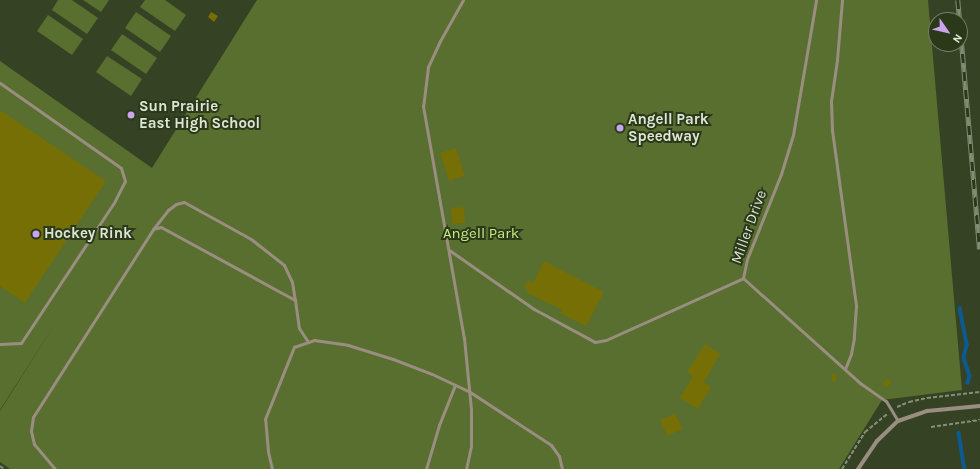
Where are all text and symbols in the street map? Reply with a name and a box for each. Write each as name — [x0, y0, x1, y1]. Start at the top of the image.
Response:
north arrow — [928, 12, 968, 52]
text: N — [950, 32, 965, 45]
place label: Sun Prairie East High School — [139, 97, 260, 132]
marker: Sun Prairie East High School — [126, 110, 136, 120]
place label: Angell Park Speedway — [628, 110, 709, 145]
marker: Angell Park Speedway — [615, 123, 625, 133]
street label: Miller Drive — [727, 188, 771, 266]
place label: Hockey Rink — [44, 225, 132, 243]
park label: Angell Park — [443, 225, 519, 243]
marker: Hockey Rink — [31, 229, 41, 239]

